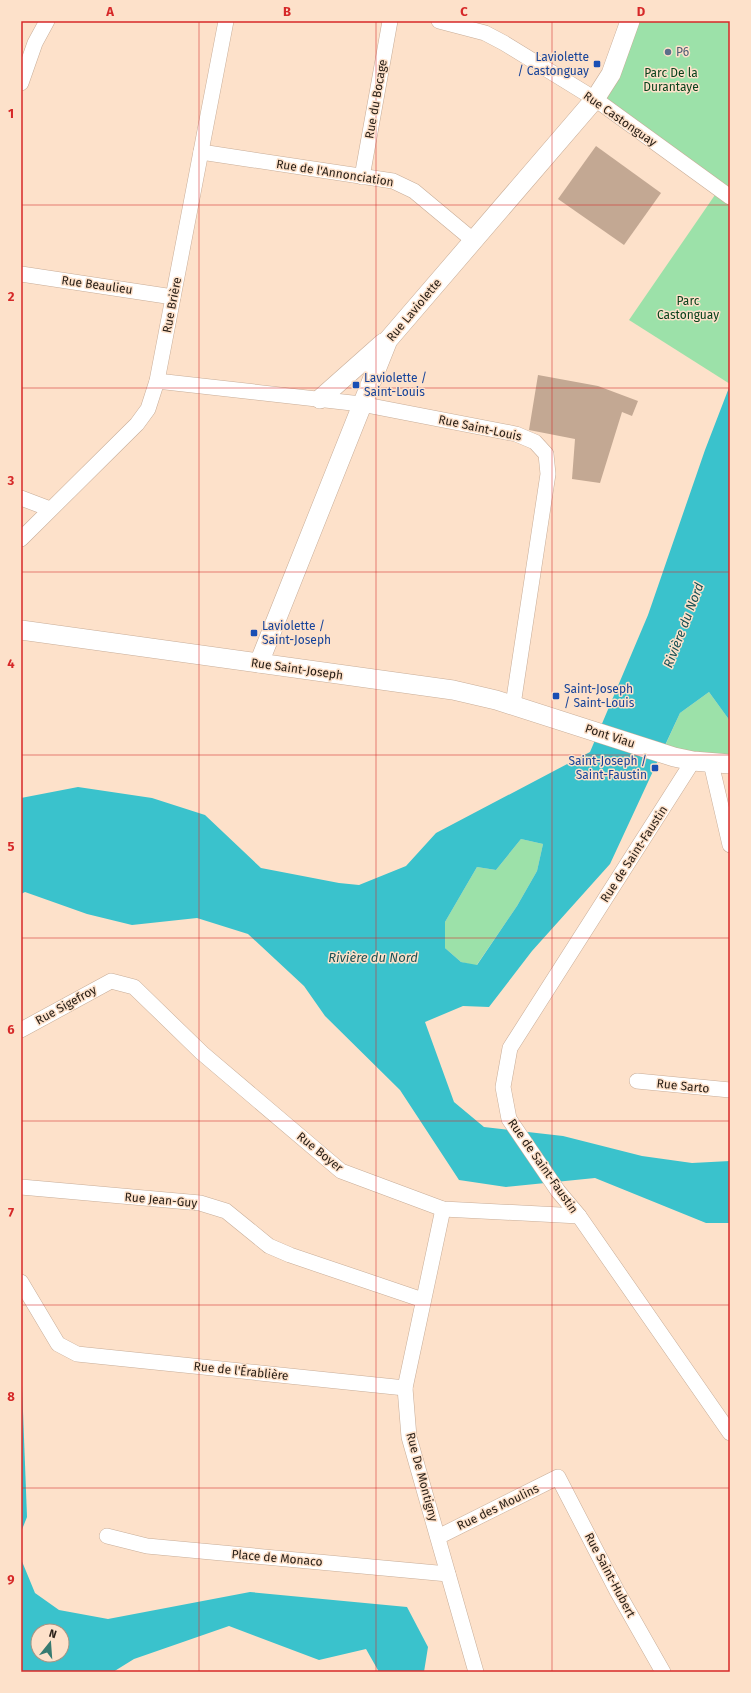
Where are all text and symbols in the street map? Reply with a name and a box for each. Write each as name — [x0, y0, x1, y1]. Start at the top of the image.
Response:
text: A — [105, 4, 114, 19]
text: B — [283, 4, 291, 19]
text: C — [460, 4, 468, 19]
text: D — [637, 4, 646, 19]
place label: P6 — [676, 45, 689, 59]
marker: P6 — [663, 47, 673, 57]
place label: Laviolette / Castonguay — [517, 50, 589, 78]
street label: Rue du Bocage — [362, 58, 390, 140]
marker: Laviolette / Castonguay — [592, 59, 602, 69]
park label: Parc De la Durantaye — [643, 66, 699, 94]
street label: Rue Castonguay — [581, 89, 659, 149]
text: 1 — [8, 106, 14, 121]
street label: Rue de l'Annonciation — [275, 157, 395, 189]
street label: Rue Beaulieu — [61, 273, 133, 297]
street label: Rue Brière — [160, 276, 184, 334]
street label: Rue Laviolette — [384, 276, 444, 344]
text: 2 — [8, 289, 15, 304]
park label: Parc Castonguay — [657, 294, 719, 322]
place label: Laviolette / Saint-Louis — [364, 371, 427, 399]
marker: Laviolette / Saint-Louis — [351, 380, 361, 390]
street label: Rue Saint-Louis — [437, 412, 523, 444]
text: 3 — [7, 473, 15, 488]
water label: Rivière du Nord — [660, 580, 707, 670]
place label: Laviolette / Saint-Joseph — [262, 619, 331, 647]
marker: Laviolette / Saint-Joseph — [249, 628, 259, 638]
text: 4 — [7, 656, 15, 671]
street label: Rue Saint-Joseph — [250, 656, 344, 682]
place label: Saint-Joseph / Saint-Louis — [564, 682, 635, 710]
marker: Saint-Joseph / Saint-Louis — [551, 691, 561, 701]
street label: Pont Viau — [583, 721, 637, 751]
place label: Saint-Joseph / Saint-Faustin — [569, 754, 647, 782]
marker: Saint-Joseph / Saint-Faustin — [650, 763, 660, 773]
street label: Rue de Saint-Faustin — [598, 803, 670, 905]
text: 5 — [8, 839, 15, 854]
water label: Rivière du Nord — [328, 950, 418, 965]
street label: Rue Sigefroy — [33, 982, 99, 1028]
text: 6 — [7, 1022, 15, 1037]
street label: Rue Sarto — [656, 1076, 710, 1096]
street label: Rue de Saint-Faustin — [505, 1116, 581, 1216]
street label: Rue Boyer — [294, 1129, 346, 1175]
street label: Rue Jean-Guy — [124, 1190, 198, 1210]
text: 7 — [8, 1205, 14, 1220]
street label: Rue de l'Érablière — [193, 1358, 289, 1383]
text: 8 — [7, 1389, 15, 1404]
street label: Rue De Montigny — [403, 1431, 441, 1523]
street label: Rue des Moulins — [455, 1481, 542, 1533]
street label: Rue Saint-Hubert — [582, 1530, 639, 1620]
street label: Place de Monaco — [231, 1547, 323, 1569]
text: 9 — [7, 1572, 15, 1587]
north arrow — [30, 1623, 70, 1663]
text: N — [47, 1627, 58, 1641]

